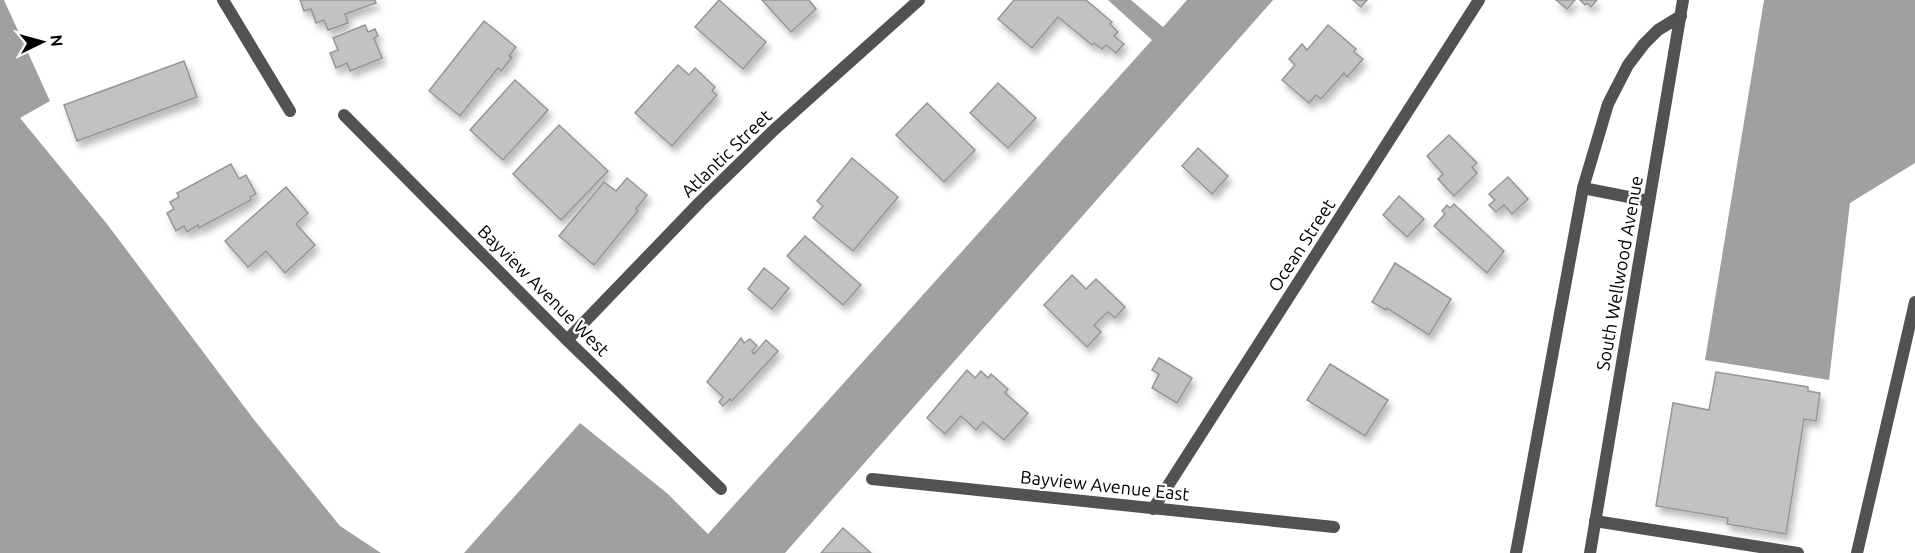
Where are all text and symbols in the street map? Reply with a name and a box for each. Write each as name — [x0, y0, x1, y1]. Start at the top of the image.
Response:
north arrow — [12, 12, 72, 72]
text: N — [47, 34, 66, 47]
street label: Atlantic Street — [677, 105, 775, 201]
street label: South Wellwood Avenue — [1592, 174, 1646, 372]
street label: Ocean Street — [1264, 195, 1338, 295]
street label: Bayview Avenue West — [474, 220, 614, 360]
street label: Bayview Avenue East — [1020, 466, 1190, 504]

